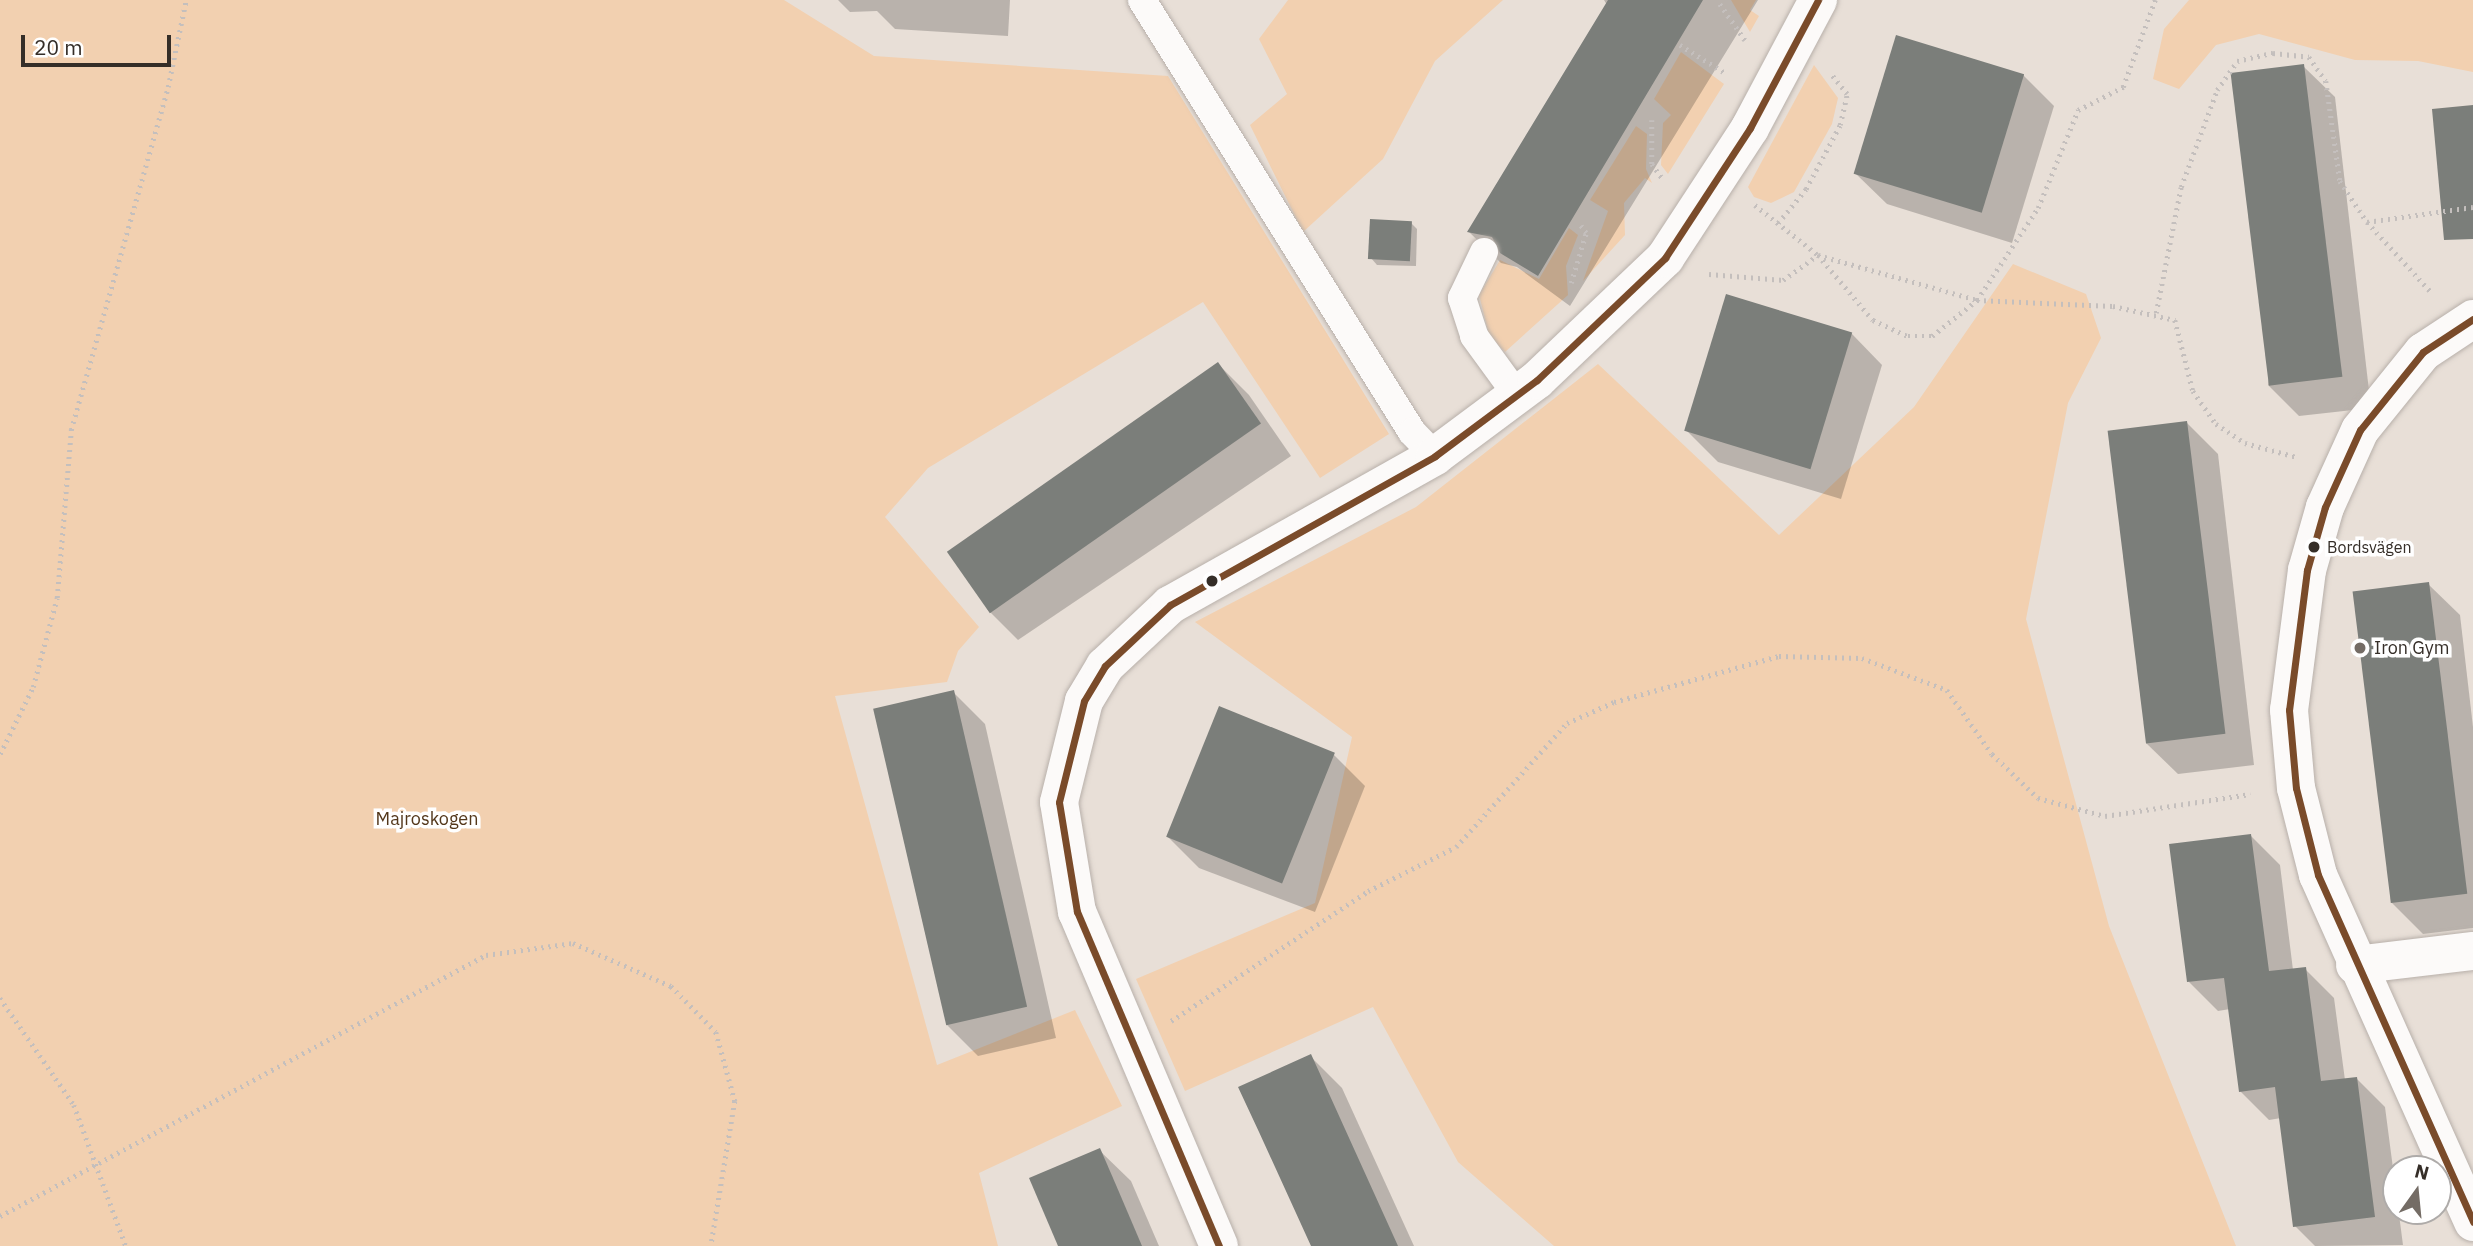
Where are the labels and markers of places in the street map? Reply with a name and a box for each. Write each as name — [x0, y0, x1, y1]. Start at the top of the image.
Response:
place label: Bordsvägen — [2327, 537, 2412, 557]
marker: Bordsvägen — [2307, 540, 2321, 554]
unlabelled marker — [1205, 574, 1219, 588]
place label: Iron Gym — [2374, 637, 2449, 659]
marker: Iron Gym — [2352, 640, 2368, 656]

